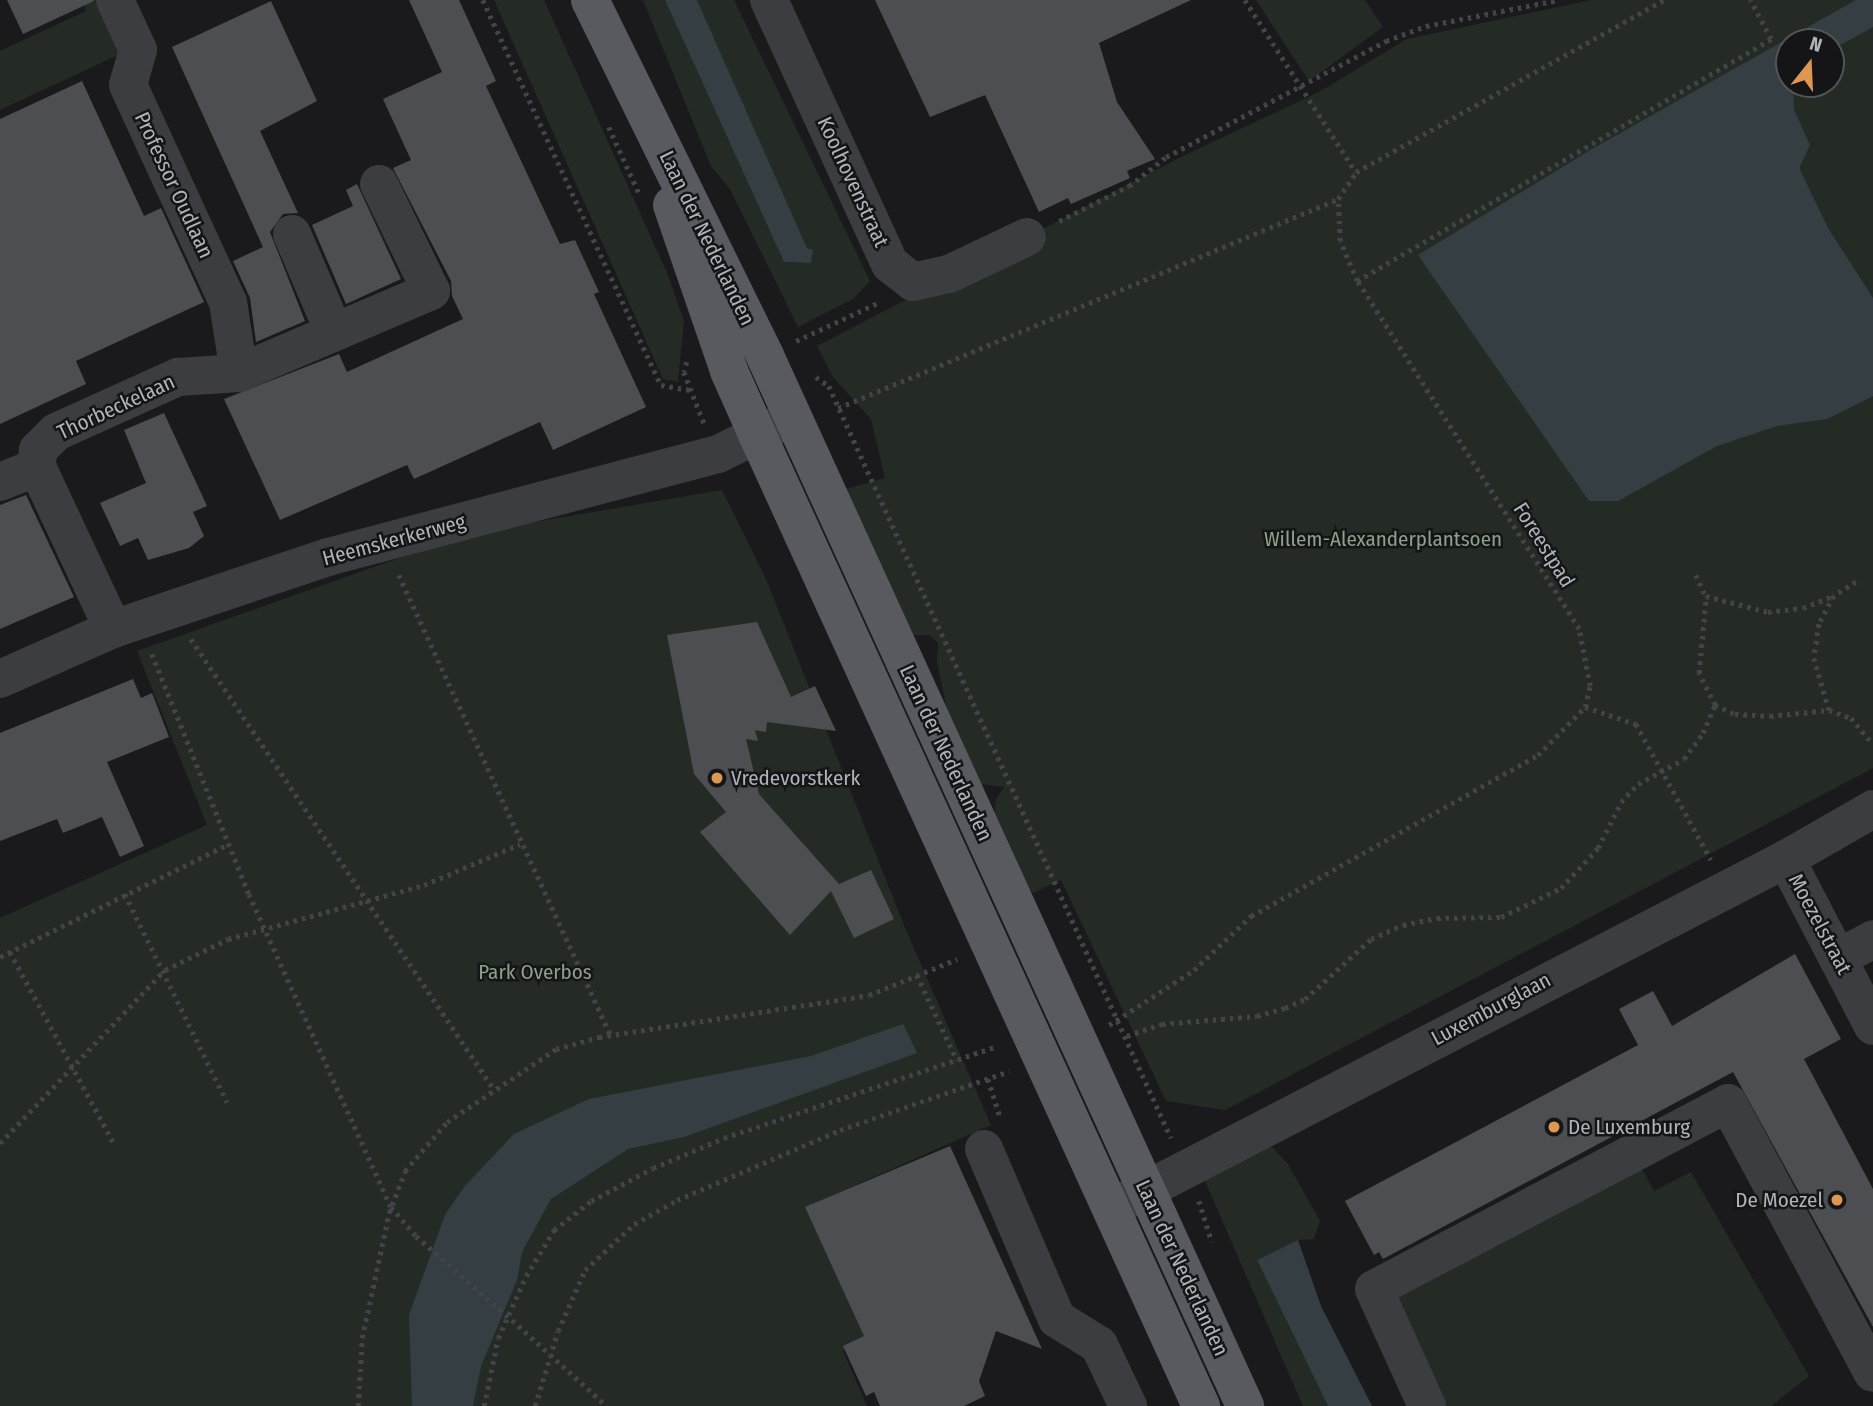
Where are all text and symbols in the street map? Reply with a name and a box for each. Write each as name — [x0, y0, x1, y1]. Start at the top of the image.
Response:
north arrow — [1775, 28, 1845, 98]
text: N — [1807, 32, 1825, 57]
street label: Professor Oudlaan — [129, 108, 219, 262]
street label: Koolhovenstraat — [812, 113, 894, 251]
street label: Laan der Nederlanden — [654, 147, 760, 329]
street label: Thorbeckelaan — [53, 369, 179, 445]
street label: Foreestpad — [1508, 498, 1580, 592]
street label: Heemskerkerweg — [320, 509, 468, 571]
park label: Willem-Alexanderplantsoen — [1264, 526, 1502, 552]
street label: Laan der Nederlanden — [894, 661, 998, 845]
place label: Vredevorstkerk — [731, 765, 860, 791]
marker: Vredevorstkerk — [709, 770, 725, 786]
street label: Moezelstraat — [1783, 869, 1857, 979]
park label: Park Overbos — [478, 959, 592, 985]
street label: Luxemburglaan — [1427, 967, 1555, 1051]
place label: De Luxemburg — [1568, 1114, 1690, 1140]
marker: De Luxemburg — [1546, 1119, 1562, 1135]
street label: Laan der Nederlanden — [1130, 1176, 1234, 1360]
place label: De Moezel — [1735, 1187, 1823, 1213]
marker: De Moezel — [1829, 1192, 1845, 1208]

